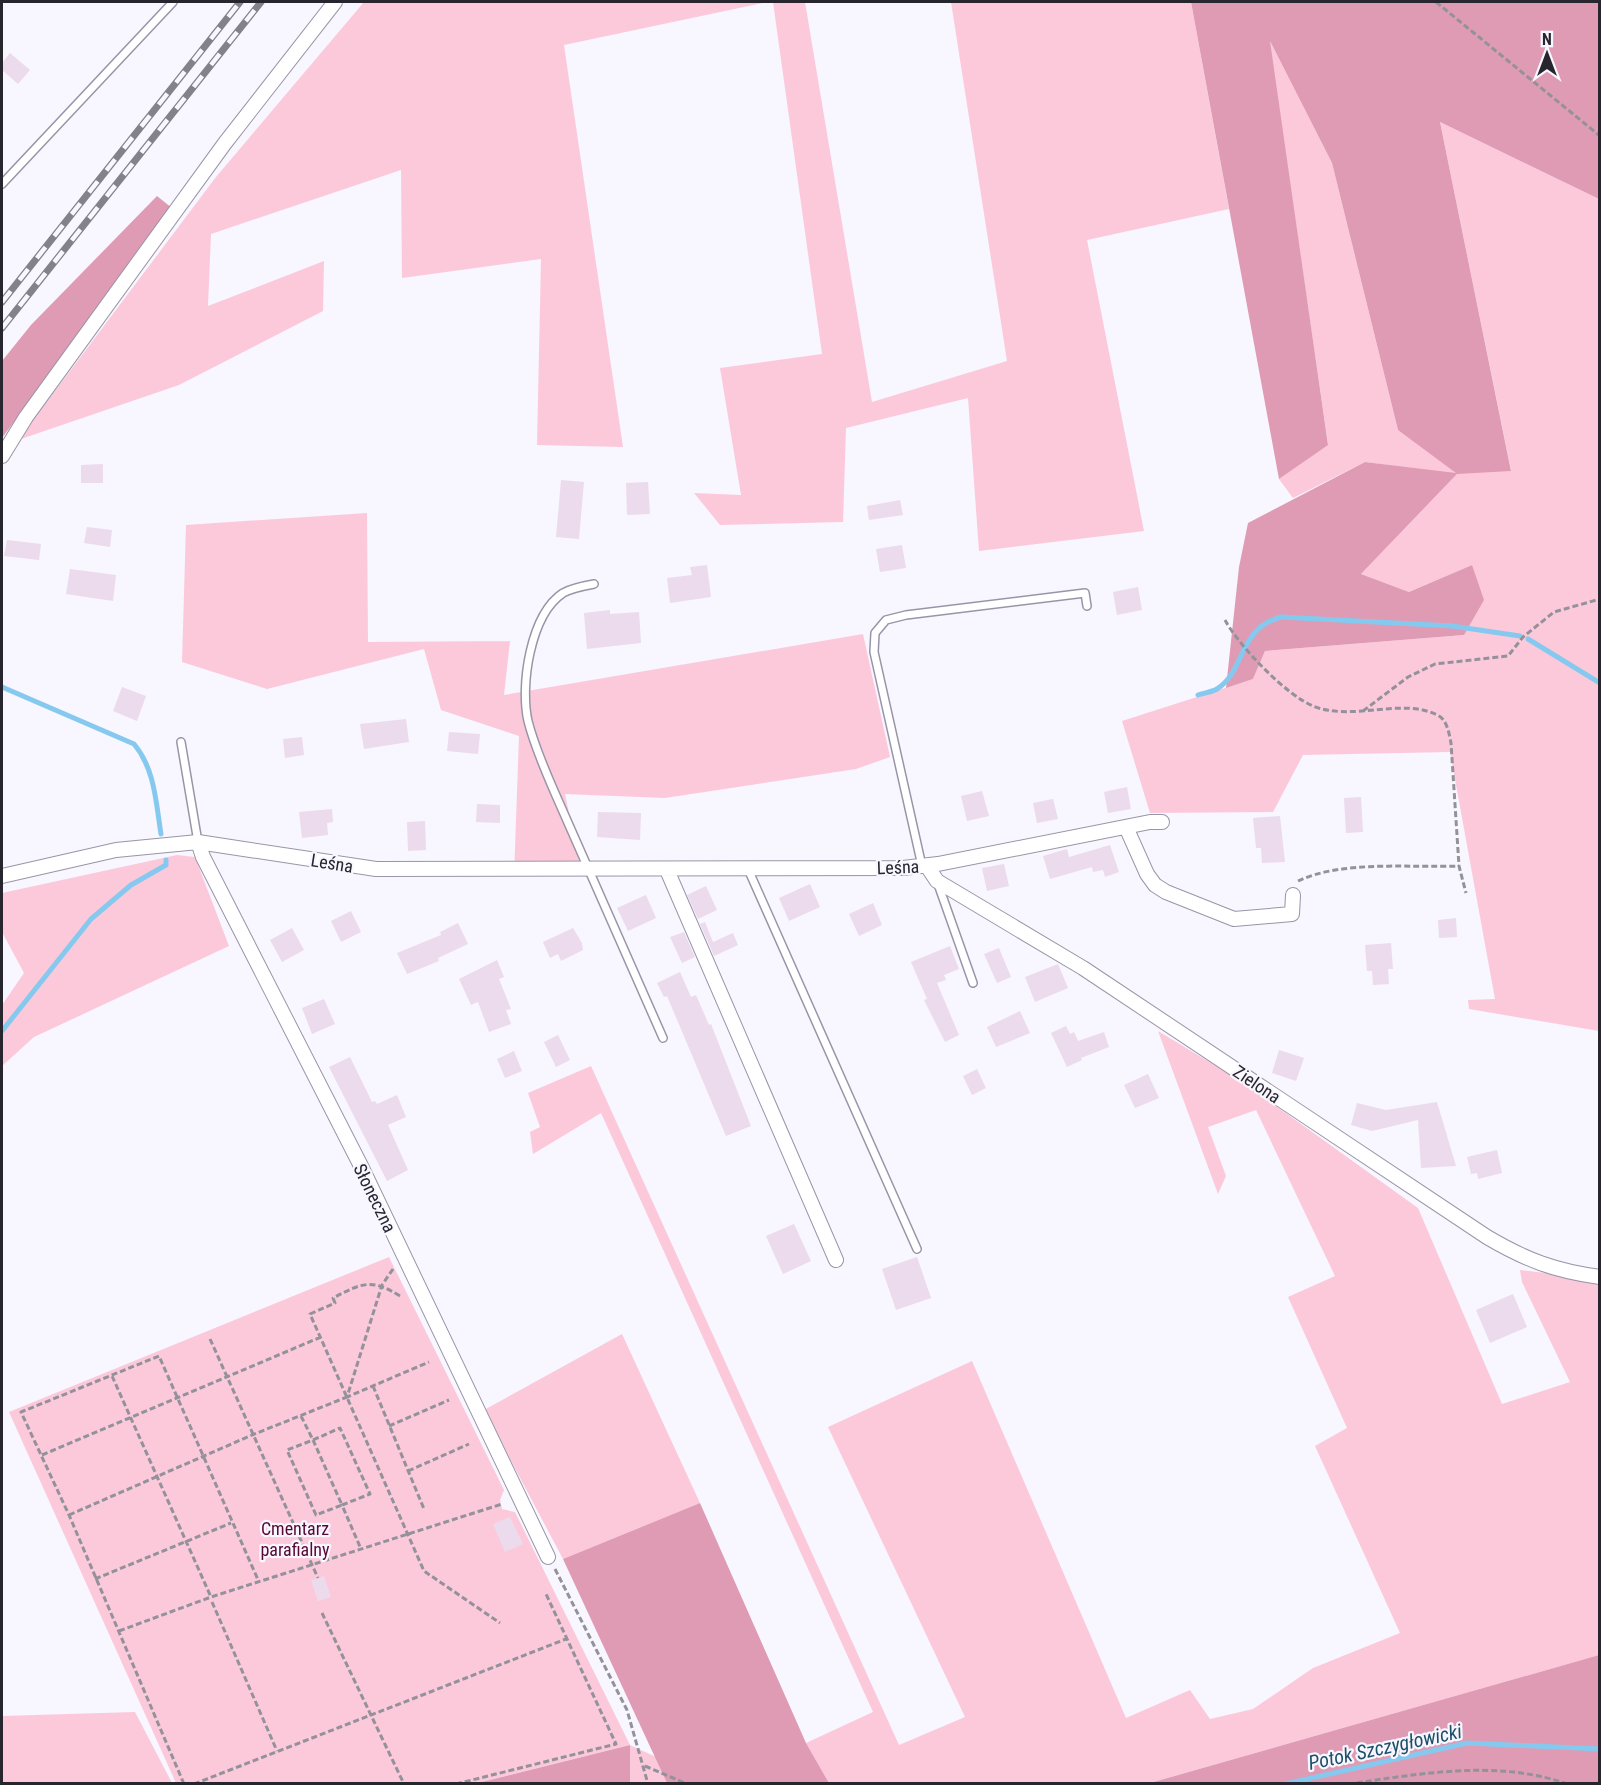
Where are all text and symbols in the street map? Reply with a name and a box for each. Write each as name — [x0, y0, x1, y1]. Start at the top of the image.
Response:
north arrow — [1517, 24, 1577, 84]
text: N — [1542, 30, 1552, 49]
street label: Leśna — [309, 849, 355, 877]
street label: Leśna — [876, 856, 920, 878]
street label: Zielona — [1229, 1061, 1285, 1107]
street label: Słoneczna — [349, 1160, 401, 1236]
park label: Cmentarz parafialny — [260, 1518, 330, 1560]
water label: Potok Szczygłowicki — [1306, 1719, 1464, 1775]

